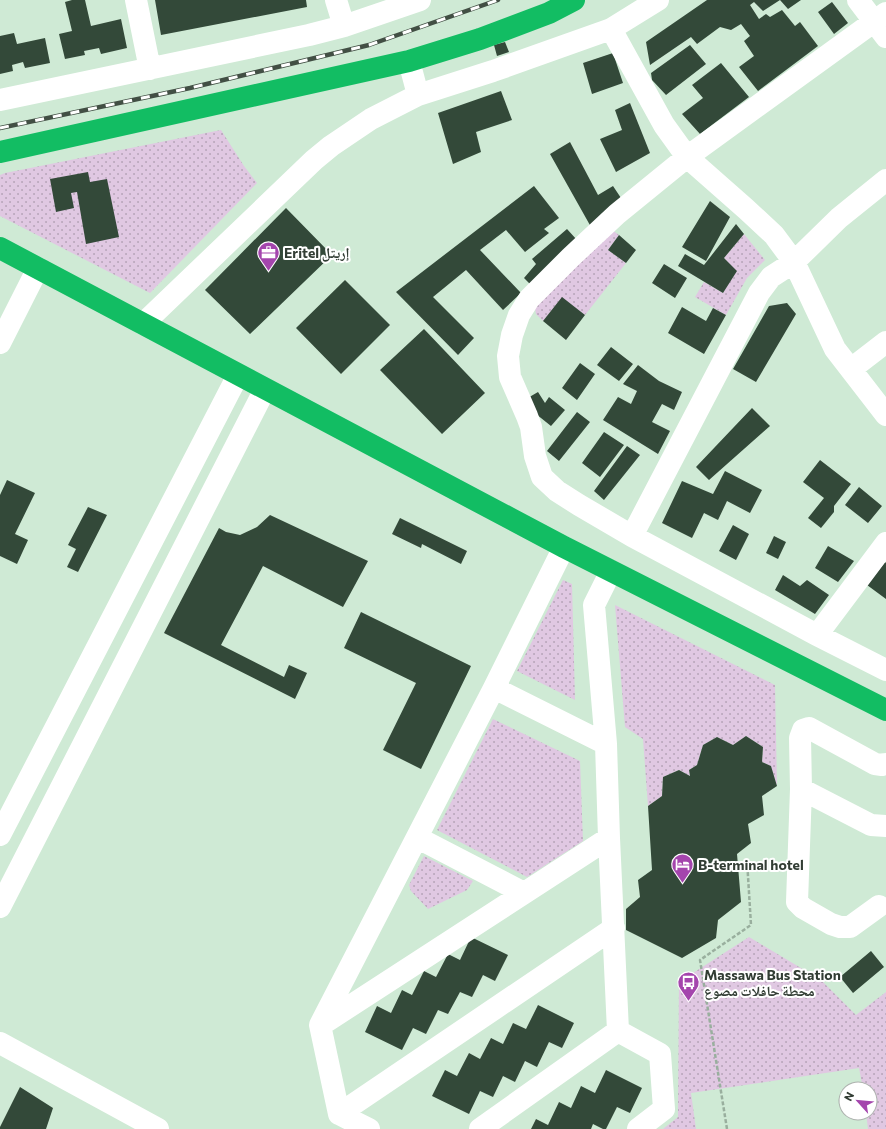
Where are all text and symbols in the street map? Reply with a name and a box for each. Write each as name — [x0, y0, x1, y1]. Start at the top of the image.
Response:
office icon: Eritel إريتل — [255, 239, 281, 272]
place label: Eritel إريتل — [284, 244, 350, 262]
hotel icon: B-terminal hotel — [670, 851, 696, 884]
place label: B-terminal hotel — [698, 856, 804, 873]
place label: Massawa Bus Station محطة حافلات مصوع — [704, 966, 841, 1000]
bus stop icon: Massawa Bus Station محطة حافلات مصوع — [675, 969, 701, 1002]
north arrow — [838, 1081, 878, 1121]
text: N — [841, 1090, 856, 1103]

